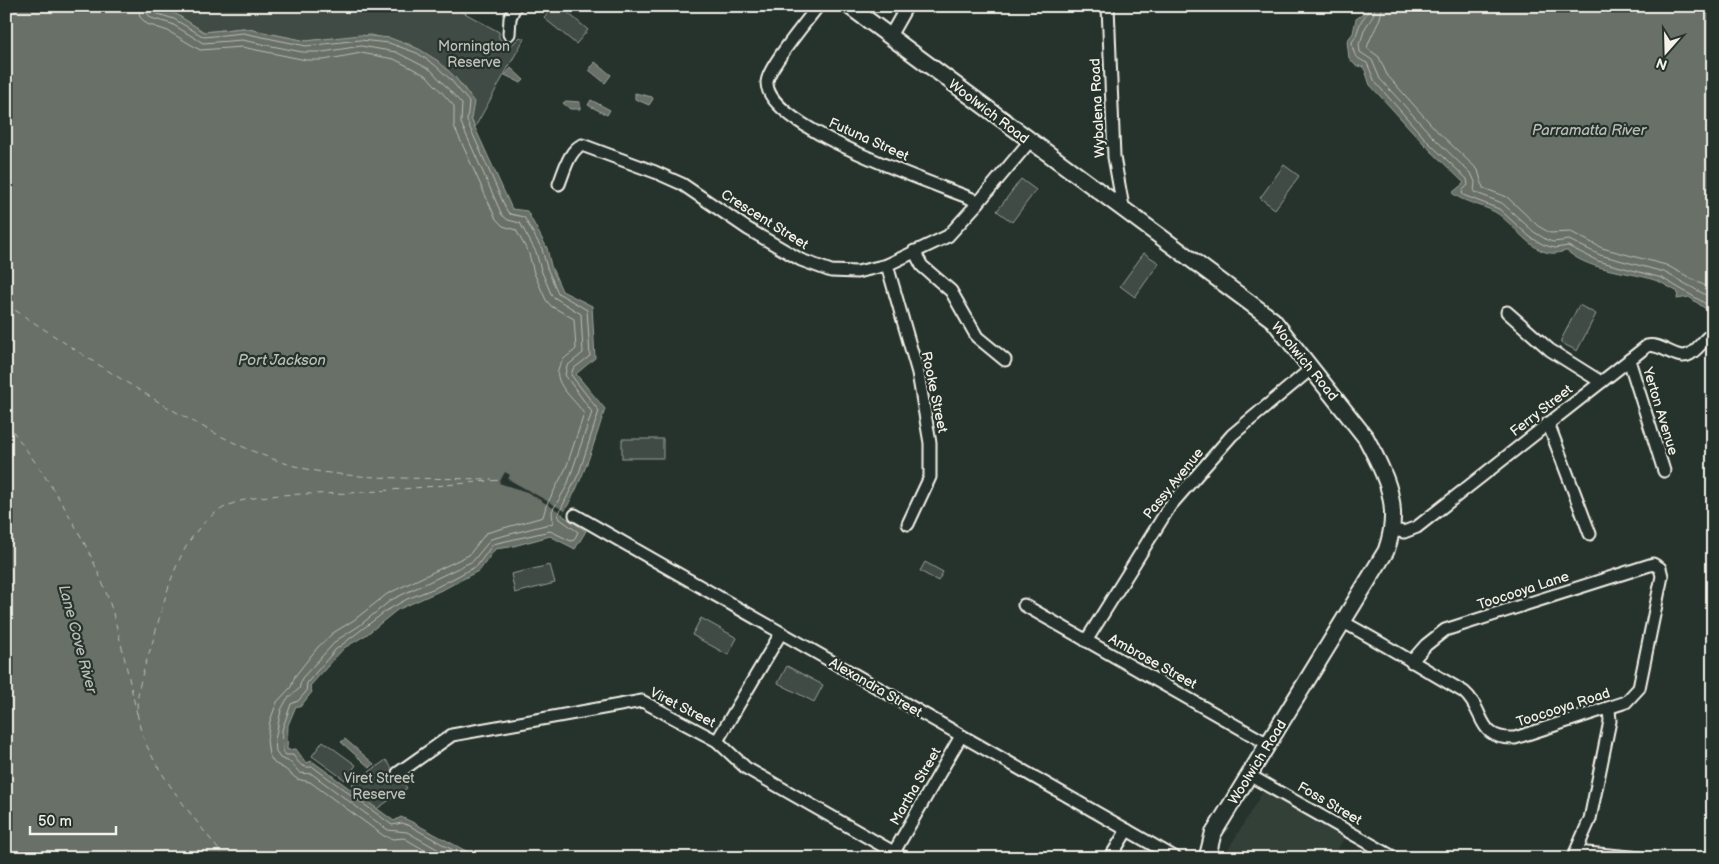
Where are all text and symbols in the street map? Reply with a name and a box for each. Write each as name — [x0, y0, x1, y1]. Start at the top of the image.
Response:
north arrow — [1642, 28, 1692, 78]
park label: Mornington Reserve — [438, 38, 510, 71]
text: N — [1654, 54, 1670, 74]
street label: Wybalena Road — [1086, 58, 1109, 158]
street label: Woolwich Road — [945, 76, 1032, 147]
street label: Futuna Street — [826, 114, 912, 165]
water label: Parramatta River — [1532, 121, 1648, 140]
street label: Crescent Street — [718, 186, 812, 253]
street label: Woolwich Road — [1268, 318, 1342, 404]
street label: Rooke Street — [918, 350, 952, 435]
water label: Port Jackson — [238, 351, 326, 370]
street label: Yerton Avenue — [1639, 364, 1682, 457]
street label: Ferry Street — [1507, 380, 1576, 440]
street label: Passy Avenue — [1140, 444, 1207, 522]
street label: Toocooya Lane — [1475, 568, 1571, 613]
water label: Lane Cove River — [54, 583, 102, 697]
street label: Ambrose Street — [1106, 630, 1200, 693]
street label: Alexandra Street — [826, 654, 926, 721]
street label: Viret Street — [647, 684, 719, 732]
street label: Toocooya Road — [1514, 684, 1612, 731]
street label: Woolwich Road — [1225, 717, 1290, 808]
street label: Martha Street — [886, 744, 945, 828]
park label: Viret Street Reserve — [343, 770, 415, 803]
street label: Foss Street — [1294, 778, 1366, 829]
scale bar — [30, 804, 116, 836]
text: 50 m — [38, 812, 72, 831]

